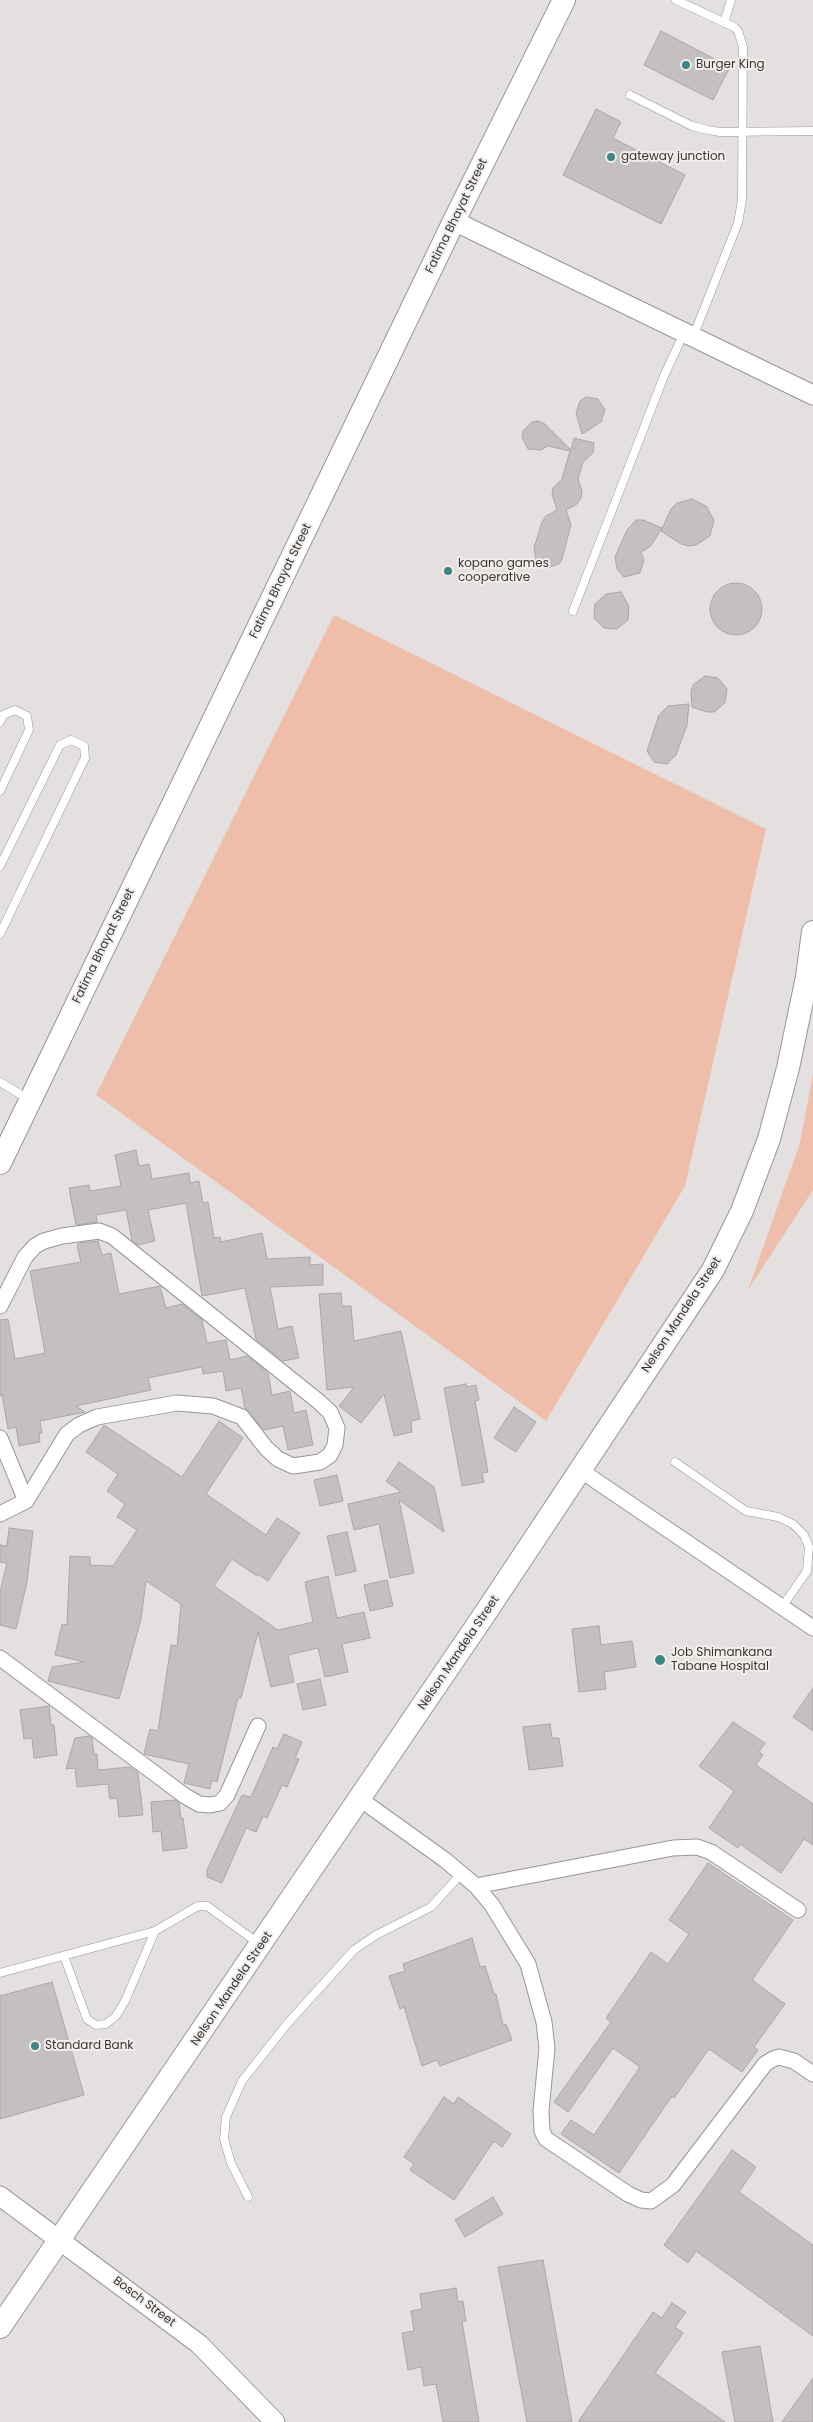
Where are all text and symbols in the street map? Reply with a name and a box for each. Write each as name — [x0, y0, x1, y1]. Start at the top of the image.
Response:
place label: Burger King — [696, 58, 765, 72]
marker: Burger King — [680, 59, 692, 71]
place label: gateway junction — [621, 150, 725, 164]
marker: gateway junction — [605, 151, 617, 163]
street label: Fatima Bhayat Street — [423, 156, 491, 276]
street label: Fatima Bhayat Street — [247, 521, 315, 641]
place label: kopano games cooperative — [458, 557, 549, 585]
marker: kopano games cooperative — [442, 565, 454, 577]
street label: Fatima Bhayat Street — [70, 886, 138, 1006]
street label: Nelson Mandela Street — [639, 1255, 725, 1375]
street label: Nelson Mandela Street — [415, 1593, 503, 1713]
place label: Job Shimankana Tabane Hospital — [671, 1646, 772, 1674]
marker: Job Shimankana Tabane Hospital — [653, 1653, 667, 1667]
street label: Nelson Mandela Street — [188, 1929, 276, 2049]
place label: Standard Bank — [45, 2039, 134, 2053]
marker: Standard Bank — [29, 2040, 41, 2052]
street label: Bosch Street — [110, 2274, 178, 2330]

